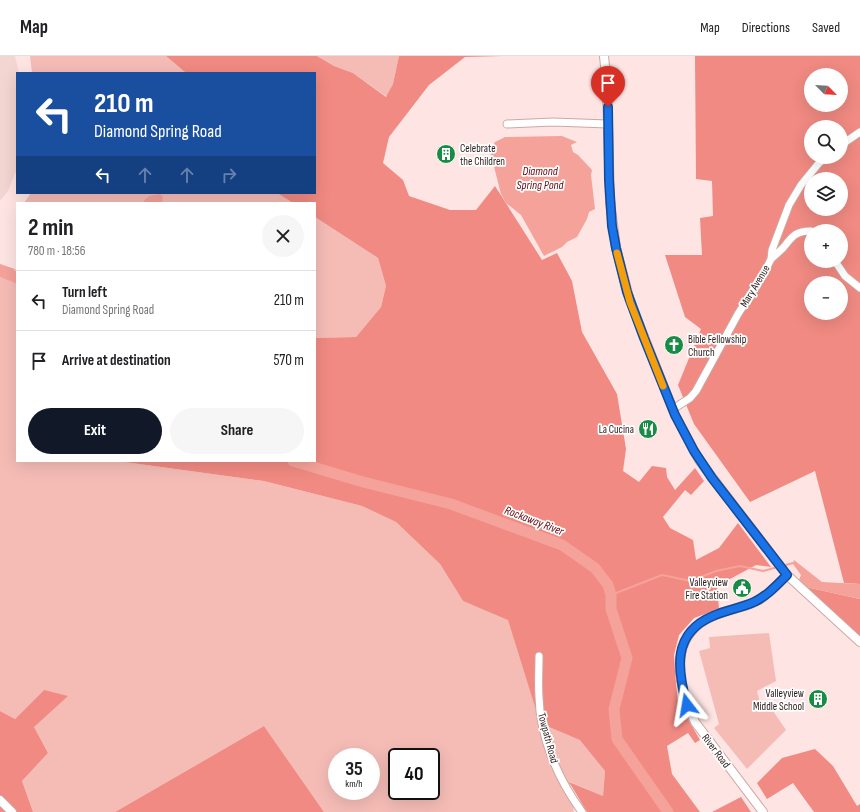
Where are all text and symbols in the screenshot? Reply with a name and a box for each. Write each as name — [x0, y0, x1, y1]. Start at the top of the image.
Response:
text: Map — [20, 16, 48, 39]
text: Map — [700, 19, 720, 36]
text: Directions — [742, 19, 790, 36]
text: Saved — [812, 19, 840, 36]
pin — [591, 66, 625, 107]
north arrow — [804, 68, 848, 112]
map controls — [804, 68, 848, 320]
icon: arrive — [597, 72, 619, 94]
text: 210 m — [94, 87, 154, 120]
icon: left — [28, 88, 80, 140]
button: search — [804, 120, 848, 164]
text: Diamond Spring Road — [94, 121, 222, 142]
place label: Celebrate the Children — [460, 142, 505, 168]
building icon: Celebrate the Children — [435, 143, 457, 165]
icon: left — [92, 164, 114, 186]
icon: ahead — [134, 164, 156, 186]
icon: ahead — [176, 164, 198, 186]
icon: right — [218, 164, 240, 186]
water label: Diamond Spring Pond — [517, 164, 565, 193]
button: layers — [804, 172, 848, 216]
text: 2 min — [28, 213, 74, 242]
button: close — [262, 215, 304, 257]
button: + — [804, 224, 848, 268]
text: 780 m · 18:56 — [28, 243, 85, 259]
street label: Mary Avenue — [737, 263, 773, 309]
button: − — [804, 276, 848, 320]
text: Turn left — [62, 283, 107, 302]
icon: left — [28, 290, 50, 312]
text: 210 m — [274, 291, 304, 310]
text: Diamond Spring Road — [62, 302, 154, 318]
place label: Bible Fellowship Church — [688, 333, 746, 359]
church icon: Bible Fellowship Church — [663, 334, 685, 356]
icon: arrive — [28, 350, 50, 372]
text: Arrive at destination — [62, 351, 171, 370]
text: 570 m — [273, 351, 304, 370]
button: Exit — [28, 408, 162, 454]
button: Share — [170, 408, 304, 454]
restaurant icon: La Cucina — [637, 418, 659, 440]
place label: La Cucina — [599, 423, 634, 436]
water label: Rockaway River — [502, 503, 566, 539]
place label: Valleyview Fire Station — [686, 576, 728, 602]
public building icon: Valleyview Fire Station — [731, 577, 753, 599]
position arrow — [666, 684, 708, 726]
place label: Valleyview Middle School — [753, 687, 804, 713]
building icon: Valleyview Middle School — [807, 688, 829, 710]
street label: Towpath Road — [535, 712, 561, 765]
street label: River Road — [699, 732, 733, 771]
speed limit sign: 40 — [388, 748, 440, 800]
text: 35 — [345, 757, 363, 781]
text: km/h — [345, 778, 363, 790]

